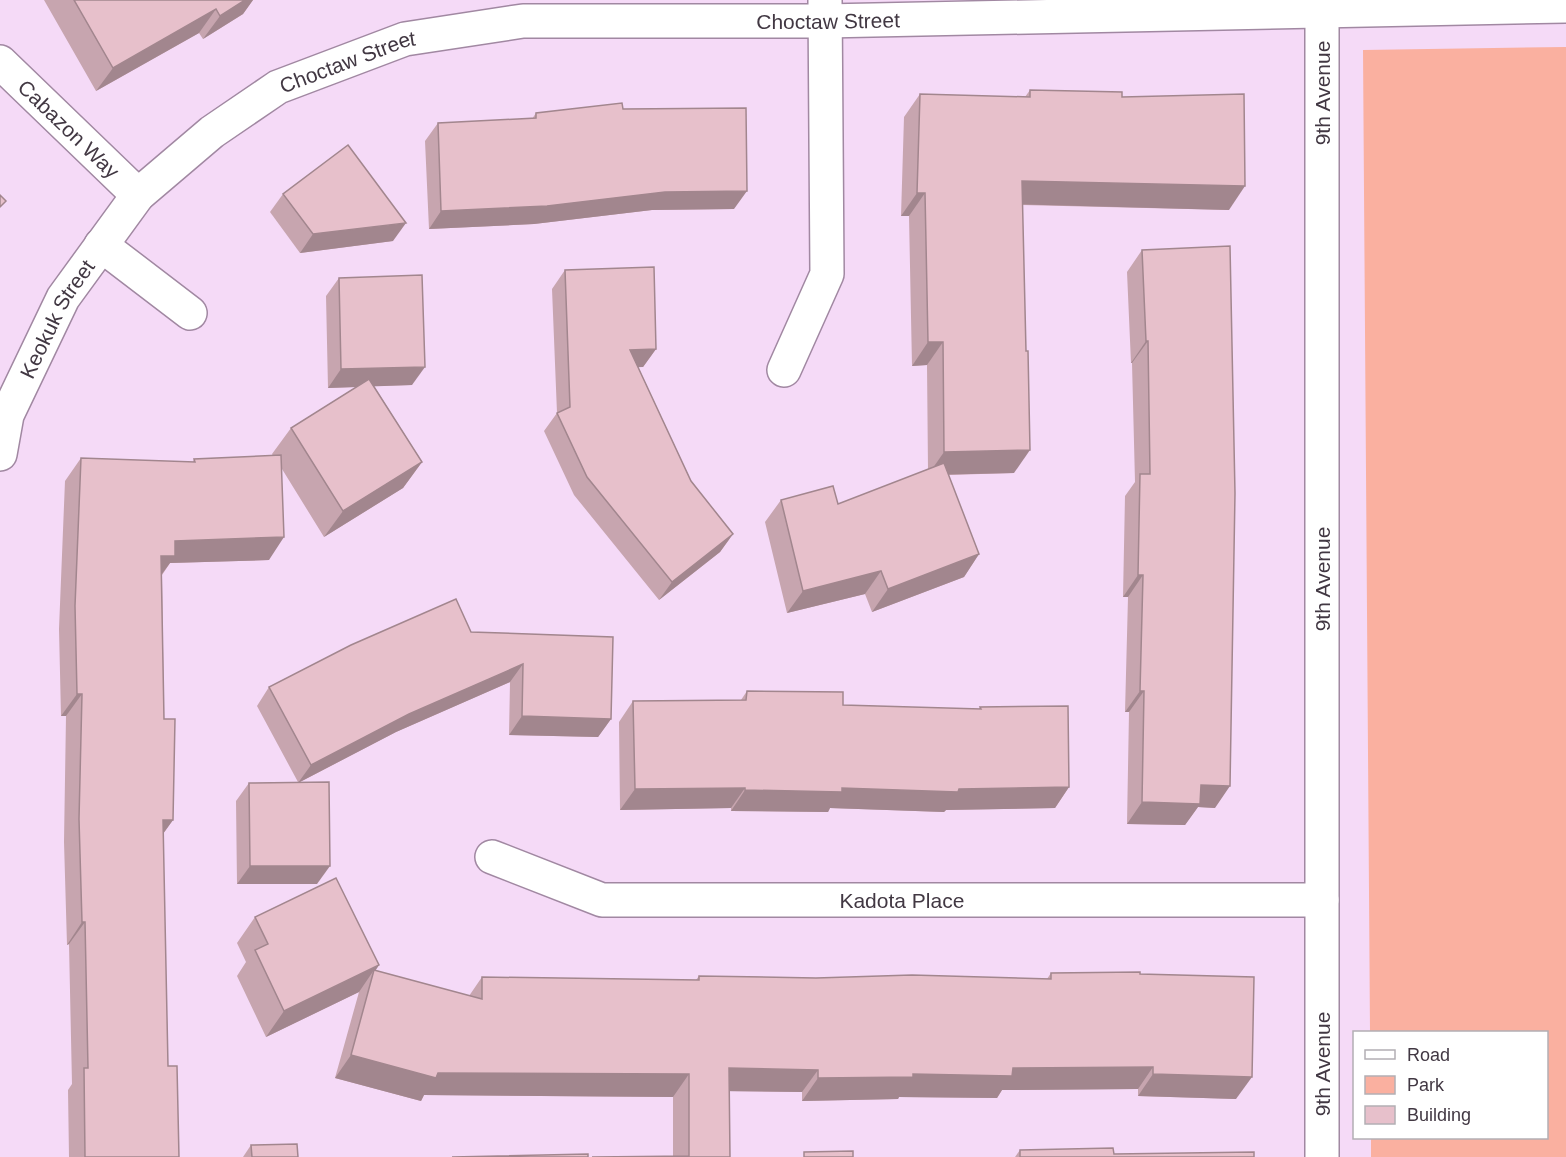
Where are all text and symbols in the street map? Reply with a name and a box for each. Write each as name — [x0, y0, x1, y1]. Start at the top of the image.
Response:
street label: Choctaw Street — [756, 8, 900, 33]
street label: Choctaw Street — [276, 26, 417, 97]
street label: 9th Avenue — [1311, 41, 1334, 145]
street label: Cabazon Way — [14, 75, 125, 183]
street label: Keokuk Street — [15, 255, 99, 382]
street label: 9th Avenue — [1311, 527, 1334, 631]
street label: Kadota Place — [839, 889, 964, 912]
street label: 9th Avenue — [1311, 1012, 1334, 1116]
legend — [1353, 1031, 1548, 1139]
text: Road — [1407, 1045, 1450, 1065]
text: Park — [1407, 1075, 1445, 1095]
text: Building — [1407, 1105, 1471, 1125]

